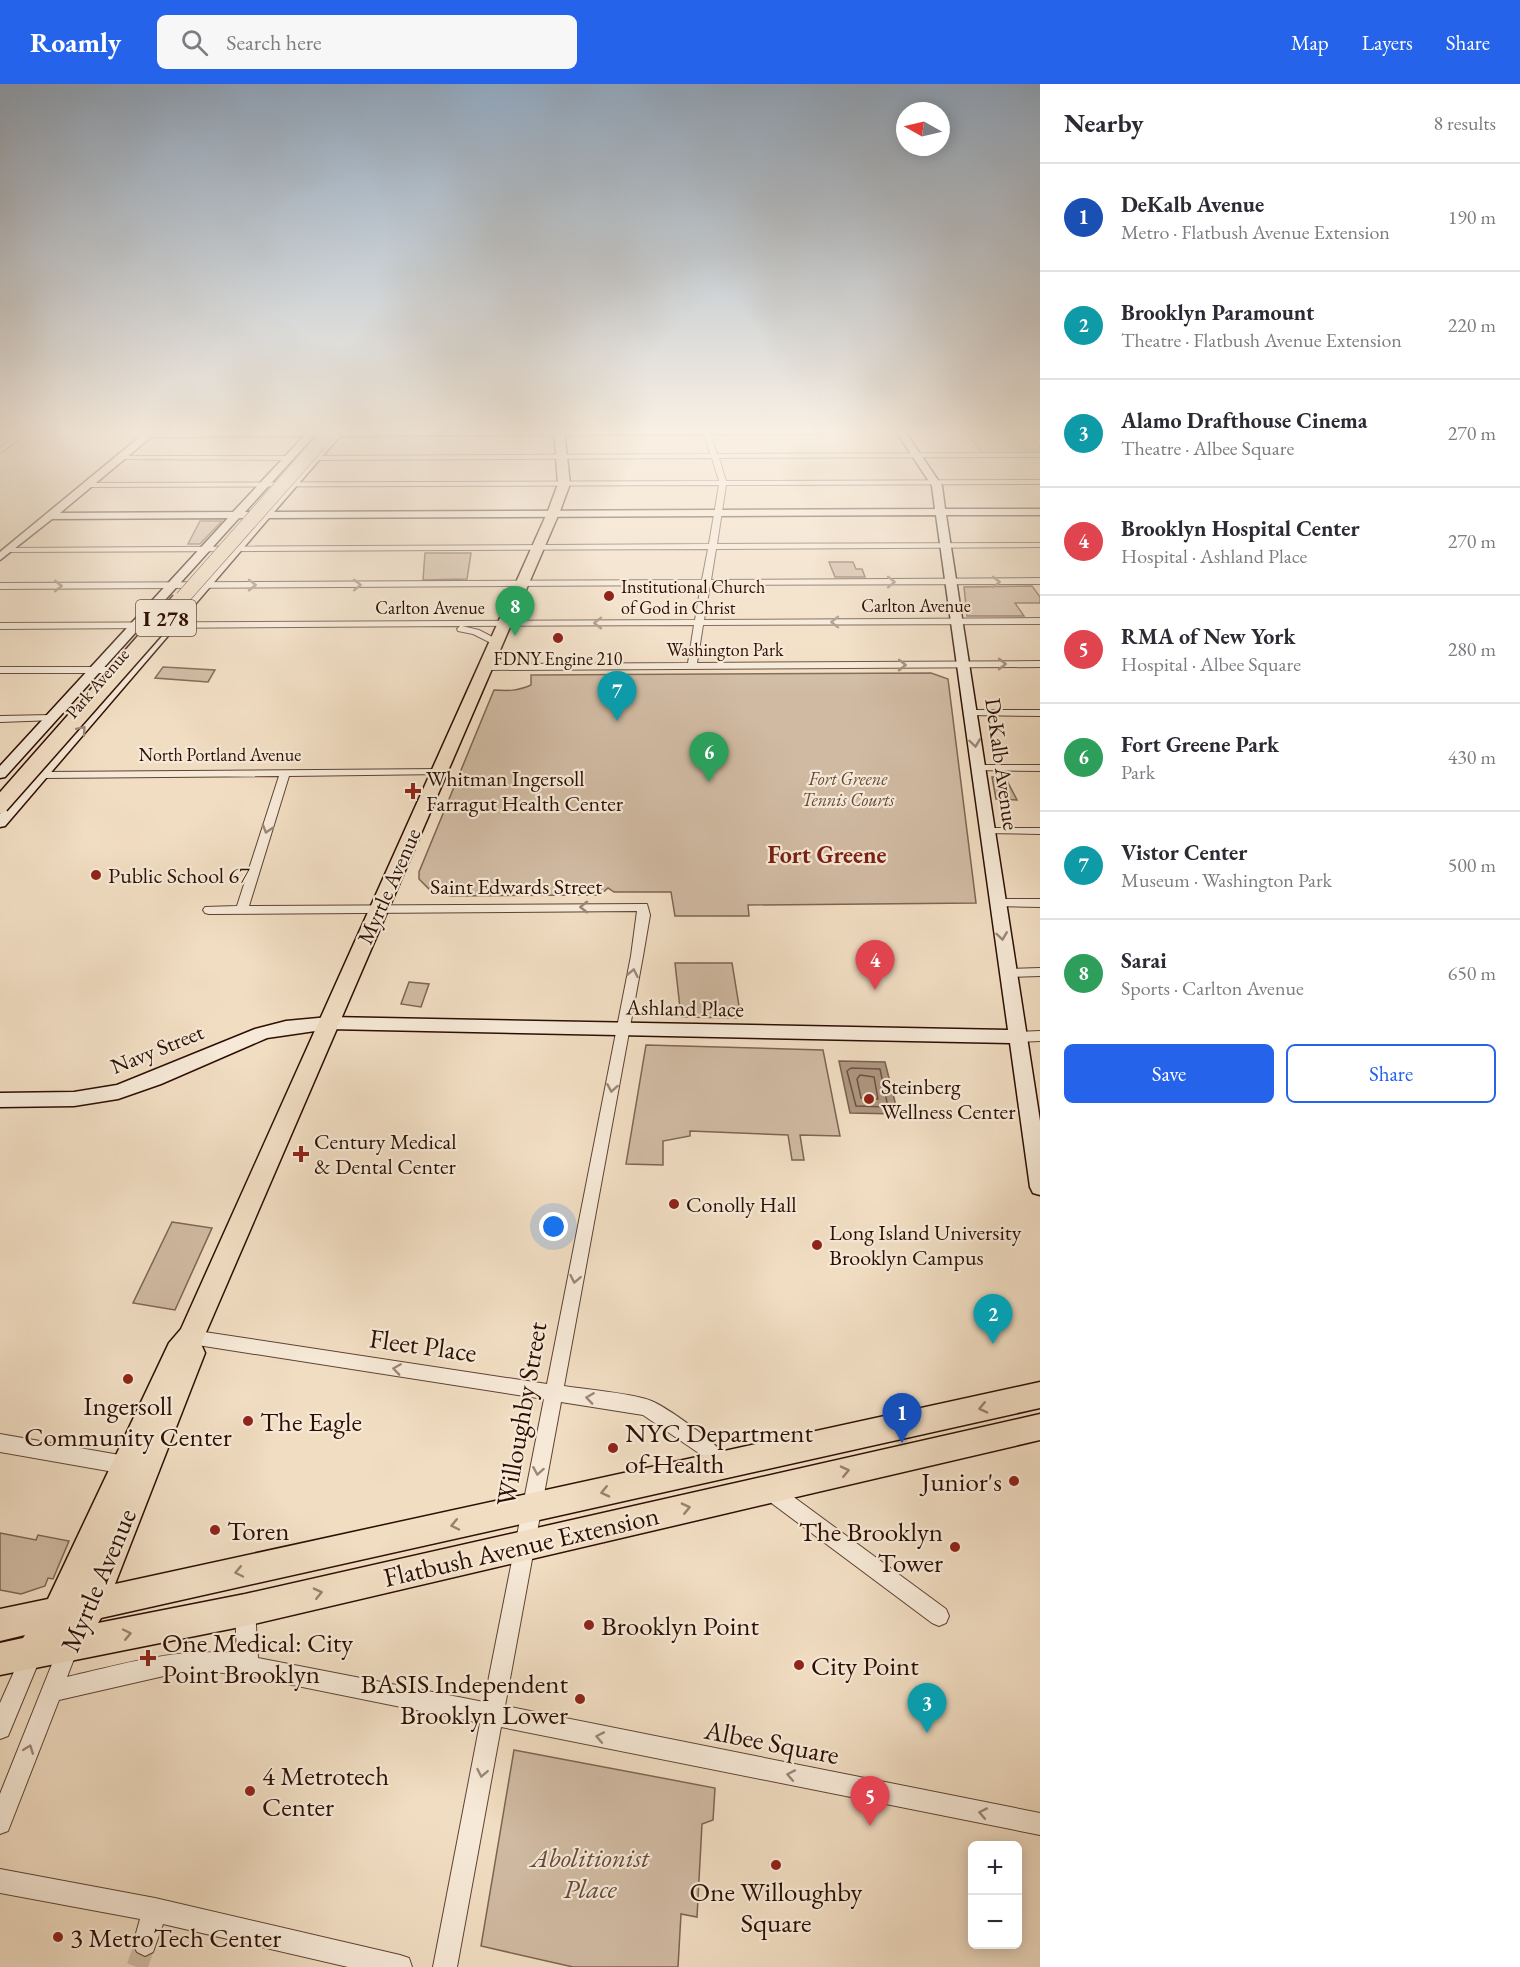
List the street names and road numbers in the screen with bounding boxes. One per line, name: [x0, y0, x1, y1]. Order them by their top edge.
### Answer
street label: Carlton Avenue: [861, 594, 971, 617]
street label: Carlton Avenue: [375, 596, 485, 619]
road number: I 278: [136, 600, 196, 636]
street label: Washington Park: [666, 638, 784, 661]
street label: Park Avenue: [60, 643, 134, 723]
street label: DeKalb Avenue: [978, 696, 1026, 832]
street label: North Portland Avenue: [139, 743, 301, 766]
street label: Myrtle Avenue: [350, 823, 428, 949]
street label: Saint Edwards Street: [430, 872, 602, 901]
street label: Ashland Place: [625, 992, 745, 1024]
street label: Navy Street: [106, 1017, 208, 1081]
street label: Willoughby Street: [488, 1318, 555, 1509]
street label: Fleet Place: [367, 1320, 479, 1370]
street label: Flatbush Avenue Extension: [380, 1497, 662, 1595]
street label: Myrtle Avenue: [52, 1503, 144, 1657]
street label: Albee Square: [701, 1712, 842, 1772]

